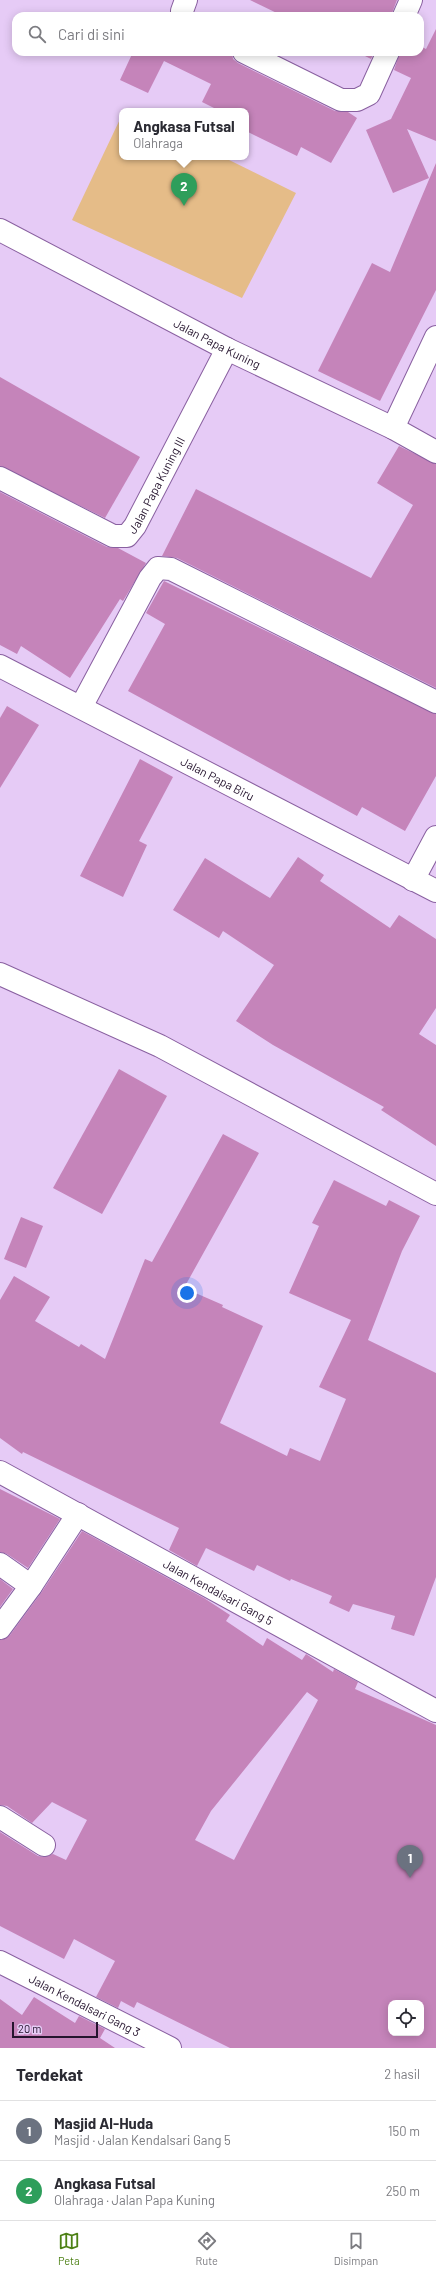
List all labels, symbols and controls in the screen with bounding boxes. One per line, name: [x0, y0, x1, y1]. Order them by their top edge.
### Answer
search box: [12, 12, 424, 56]
icon: search: [26, 23, 48, 45]
text: Cari di sini: [58, 25, 125, 43]
popup: [119, 108, 249, 160]
text: Angkasa Futsal: [133, 117, 235, 135]
text: Olahraga: [133, 135, 183, 151]
pin: 2: [171, 173, 197, 206]
street label: Jalan Papa Kuning: [171, 315, 263, 371]
street label: Jalan Papa Kuning III: [125, 434, 187, 536]
street label: Jalan Papa Biru: [179, 754, 257, 803]
your location: [177, 1283, 197, 1303]
street label: Jalan Kendalsari Gang 5: [161, 1556, 276, 1627]
pin: 1: [397, 1845, 423, 1878]
street label: Jalan Kendalsari Gang 3: [27, 1971, 143, 2039]
map controls: [388, 2000, 424, 2036]
button: locate: [388, 2000, 424, 2036]
scale bar: [12, 2020, 98, 2039]
text: 20 m: [18, 2022, 41, 2035]
text: Terdekat: [16, 2064, 83, 2084]
text: 2 hasil: [384, 2066, 420, 2082]
text: Masjid Al-Huda: [54, 2114, 153, 2132]
text: 1: [27, 2123, 31, 2139]
text: 150 m: [388, 2123, 420, 2139]
text: Masjid · Jalan Kendalsari Gang 5: [54, 2132, 231, 2148]
text: Angkasa Futsal: [54, 2174, 156, 2192]
text: 2: [25, 2183, 33, 2199]
text: 250 m: [386, 2183, 420, 2199]
text: Olahraga · Jalan Papa Kuning: [54, 2192, 215, 2208]
tab: Peta: [58, 2230, 80, 2267]
tab: Rute: [196, 2230, 218, 2267]
tab: Disimpan: [334, 2230, 378, 2267]

